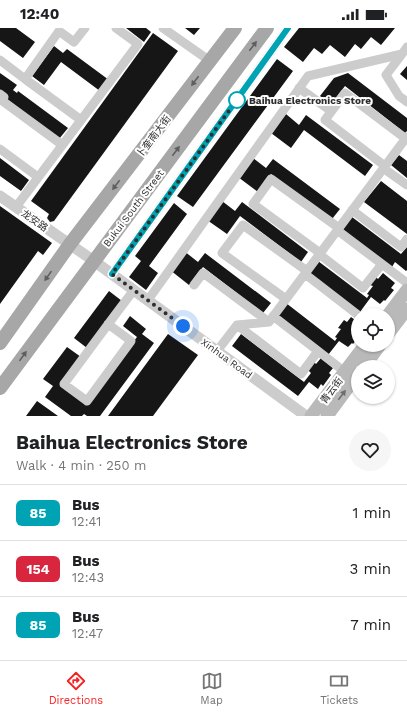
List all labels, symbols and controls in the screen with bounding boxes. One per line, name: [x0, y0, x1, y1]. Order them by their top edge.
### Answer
text: 12:40: [20, 5, 59, 23]
one-way arrow: [249, 41, 258, 52]
one-way arrow: [190, 76, 199, 87]
marker: Baihua Electronics Store: [228, 91, 246, 109]
place label: Baihua Electronics Store: [249, 95, 371, 106]
street label: 卜奎南大街: [134, 113, 173, 160]
one-way arrow: [172, 145, 180, 156]
street label: Bukui South Street: [101, 167, 166, 249]
one-way arrow: [112, 179, 120, 190]
street label: 龙安路: [19, 207, 50, 234]
one-way arrow: [44, 271, 52, 281]
map controls: [351, 308, 395, 404]
button: locate: [351, 308, 395, 352]
your location: [173, 316, 193, 336]
street label: Xinhua Road: [199, 336, 254, 381]
one-way arrow: [19, 351, 27, 362]
button: layers: [351, 360, 395, 404]
street label: 青云街: [318, 375, 345, 406]
one-way arrow: [338, 390, 347, 401]
button: heart: [349, 429, 391, 471]
text: Baihua Electronics Store: [16, 431, 248, 454]
text: Walk · 4 min · 250 m: [16, 458, 146, 473]
text: Bus: [72, 496, 100, 514]
text: 1 min: [352, 504, 391, 522]
text: 85: [30, 505, 46, 521]
text: 12:41: [72, 514, 101, 529]
text: Bus: [72, 552, 100, 570]
text: 3 min: [350, 560, 391, 578]
text: 154: [26, 561, 50, 577]
text: 12:43: [72, 570, 104, 585]
text: Bus: [72, 608, 100, 626]
text: 7 min: [350, 616, 391, 634]
text: 85: [30, 617, 46, 633]
text: 12:47: [72, 626, 103, 641]
tab: Directions: [49, 670, 103, 707]
tab: Map: [200, 670, 223, 707]
tab: Tickets: [320, 670, 358, 707]

